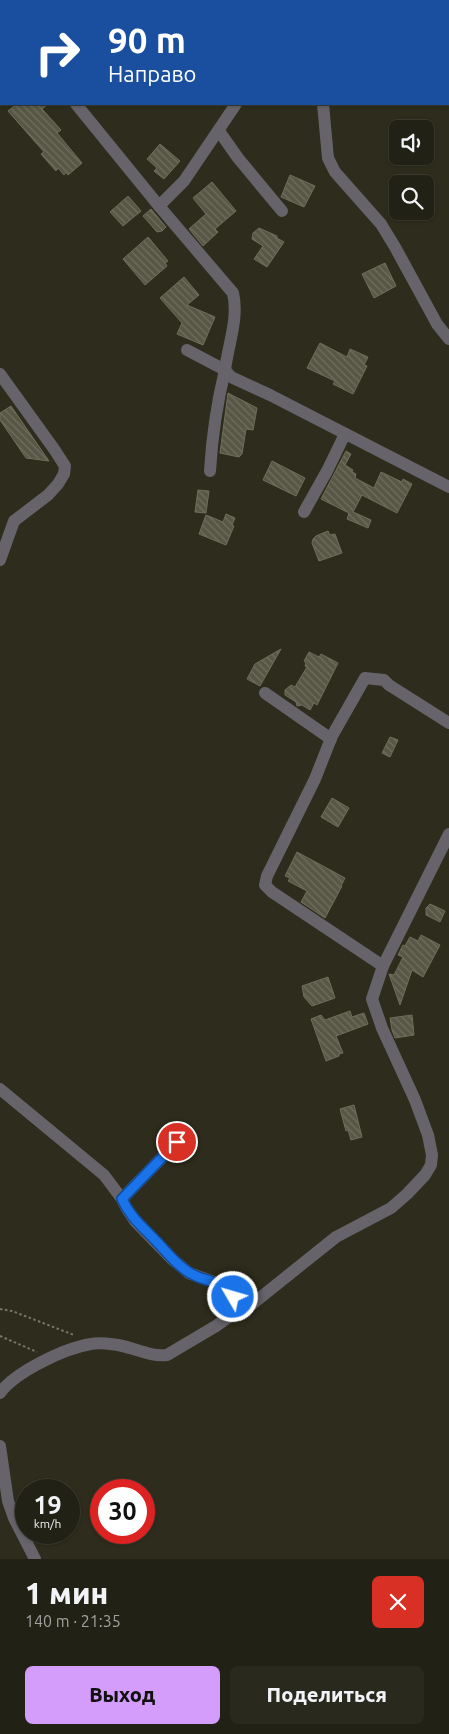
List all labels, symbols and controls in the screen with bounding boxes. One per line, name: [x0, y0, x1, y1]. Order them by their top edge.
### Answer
icon: right: [25, 20, 90, 85]
text: 90 m: [108, 20, 186, 60]
text: Направо: [108, 61, 196, 86]
map controls: [389, 120, 434, 220]
button: sound: [389, 120, 434, 165]
button: search: [389, 175, 434, 220]
pin: [156, 1121, 198, 1163]
icon: arrive: [163, 1128, 191, 1156]
position arrow: [206, 1270, 258, 1322]
speed limit sign: 30: [90, 1479, 155, 1544]
text: 19: [33, 1491, 62, 1519]
text: km/h: [34, 1517, 61, 1530]
text: 1 мин: [25, 1576, 108, 1610]
button: close: [372, 1576, 424, 1628]
text: 140 m · 21:35: [25, 1612, 121, 1630]
button: Выход: [25, 1666, 220, 1724]
button: Поделиться: [230, 1666, 424, 1724]

